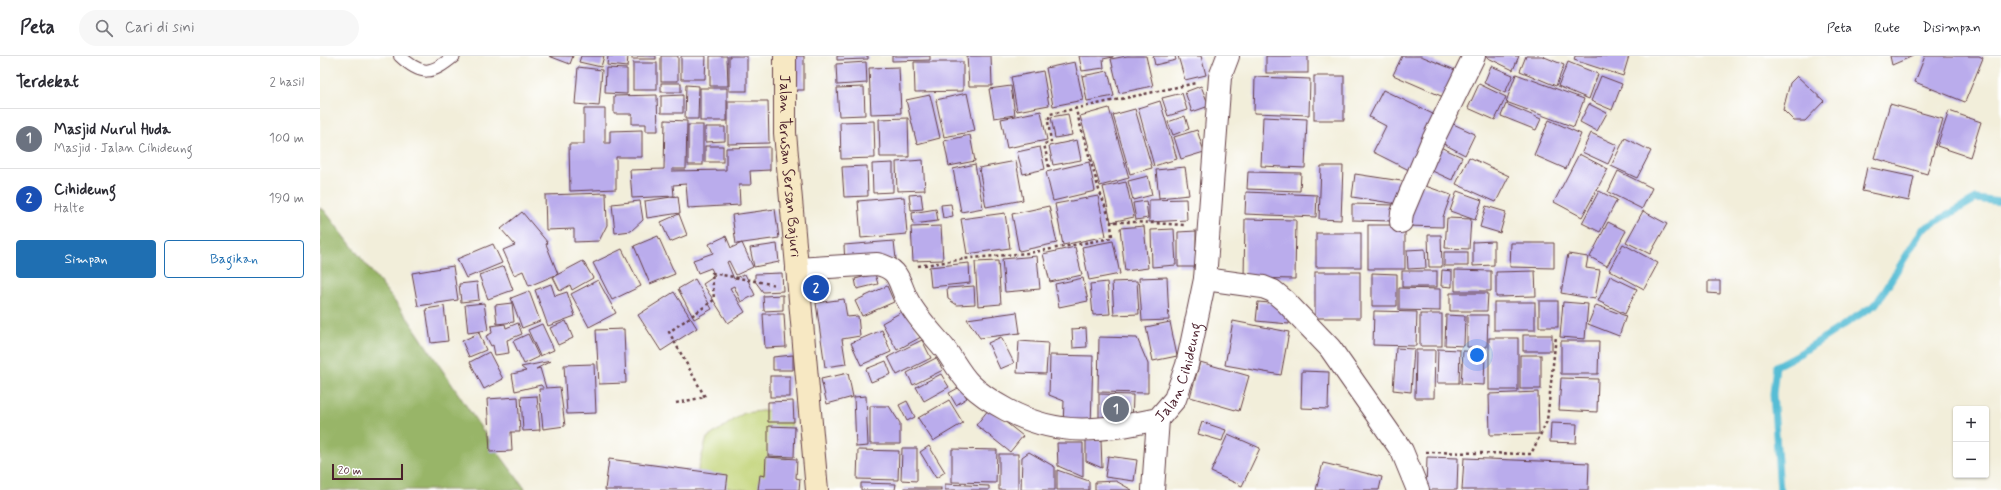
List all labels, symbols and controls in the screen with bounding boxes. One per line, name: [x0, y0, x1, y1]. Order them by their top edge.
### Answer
search box: [79, 10, 359, 46]
text: Peta: [20, 15, 55, 40]
icon: search: [93, 17, 115, 39]
text: Cari di sini: [125, 18, 195, 38]
text: Peta: [1827, 19, 1852, 37]
text: Rute: [1874, 19, 1900, 37]
text: Disimpan: [1922, 19, 1981, 37]
text: Terdekat: [16, 71, 79, 93]
text: 2 hasil: [270, 74, 304, 91]
street label: Jalan Terusan Sersan Bajuri: [774, 74, 805, 258]
text: Masjid Nurul Huda: [54, 120, 171, 140]
text: 1: [26, 130, 32, 147]
text: 100 m: [269, 130, 304, 147]
text: Masjid · Jalan Cihideung: [54, 140, 193, 157]
text: Cihideung: [54, 180, 116, 200]
text: 2: [26, 190, 32, 207]
text: 190 m: [269, 190, 304, 207]
text: Halte: [54, 200, 84, 217]
button: Simpan: [16, 240, 156, 278]
button: Bagikan: [164, 240, 304, 278]
pin: 2: [803, 273, 829, 303]
street label: Jalan Cihideung: [1151, 321, 1208, 427]
your location: [1467, 345, 1487, 365]
pin: 1: [1103, 394, 1129, 424]
map controls: [1953, 406, 1989, 478]
button: +: [1953, 406, 1989, 442]
button: −: [1953, 442, 1989, 478]
scale bar: [332, 462, 403, 481]
text: 20 m: [338, 464, 361, 478]

